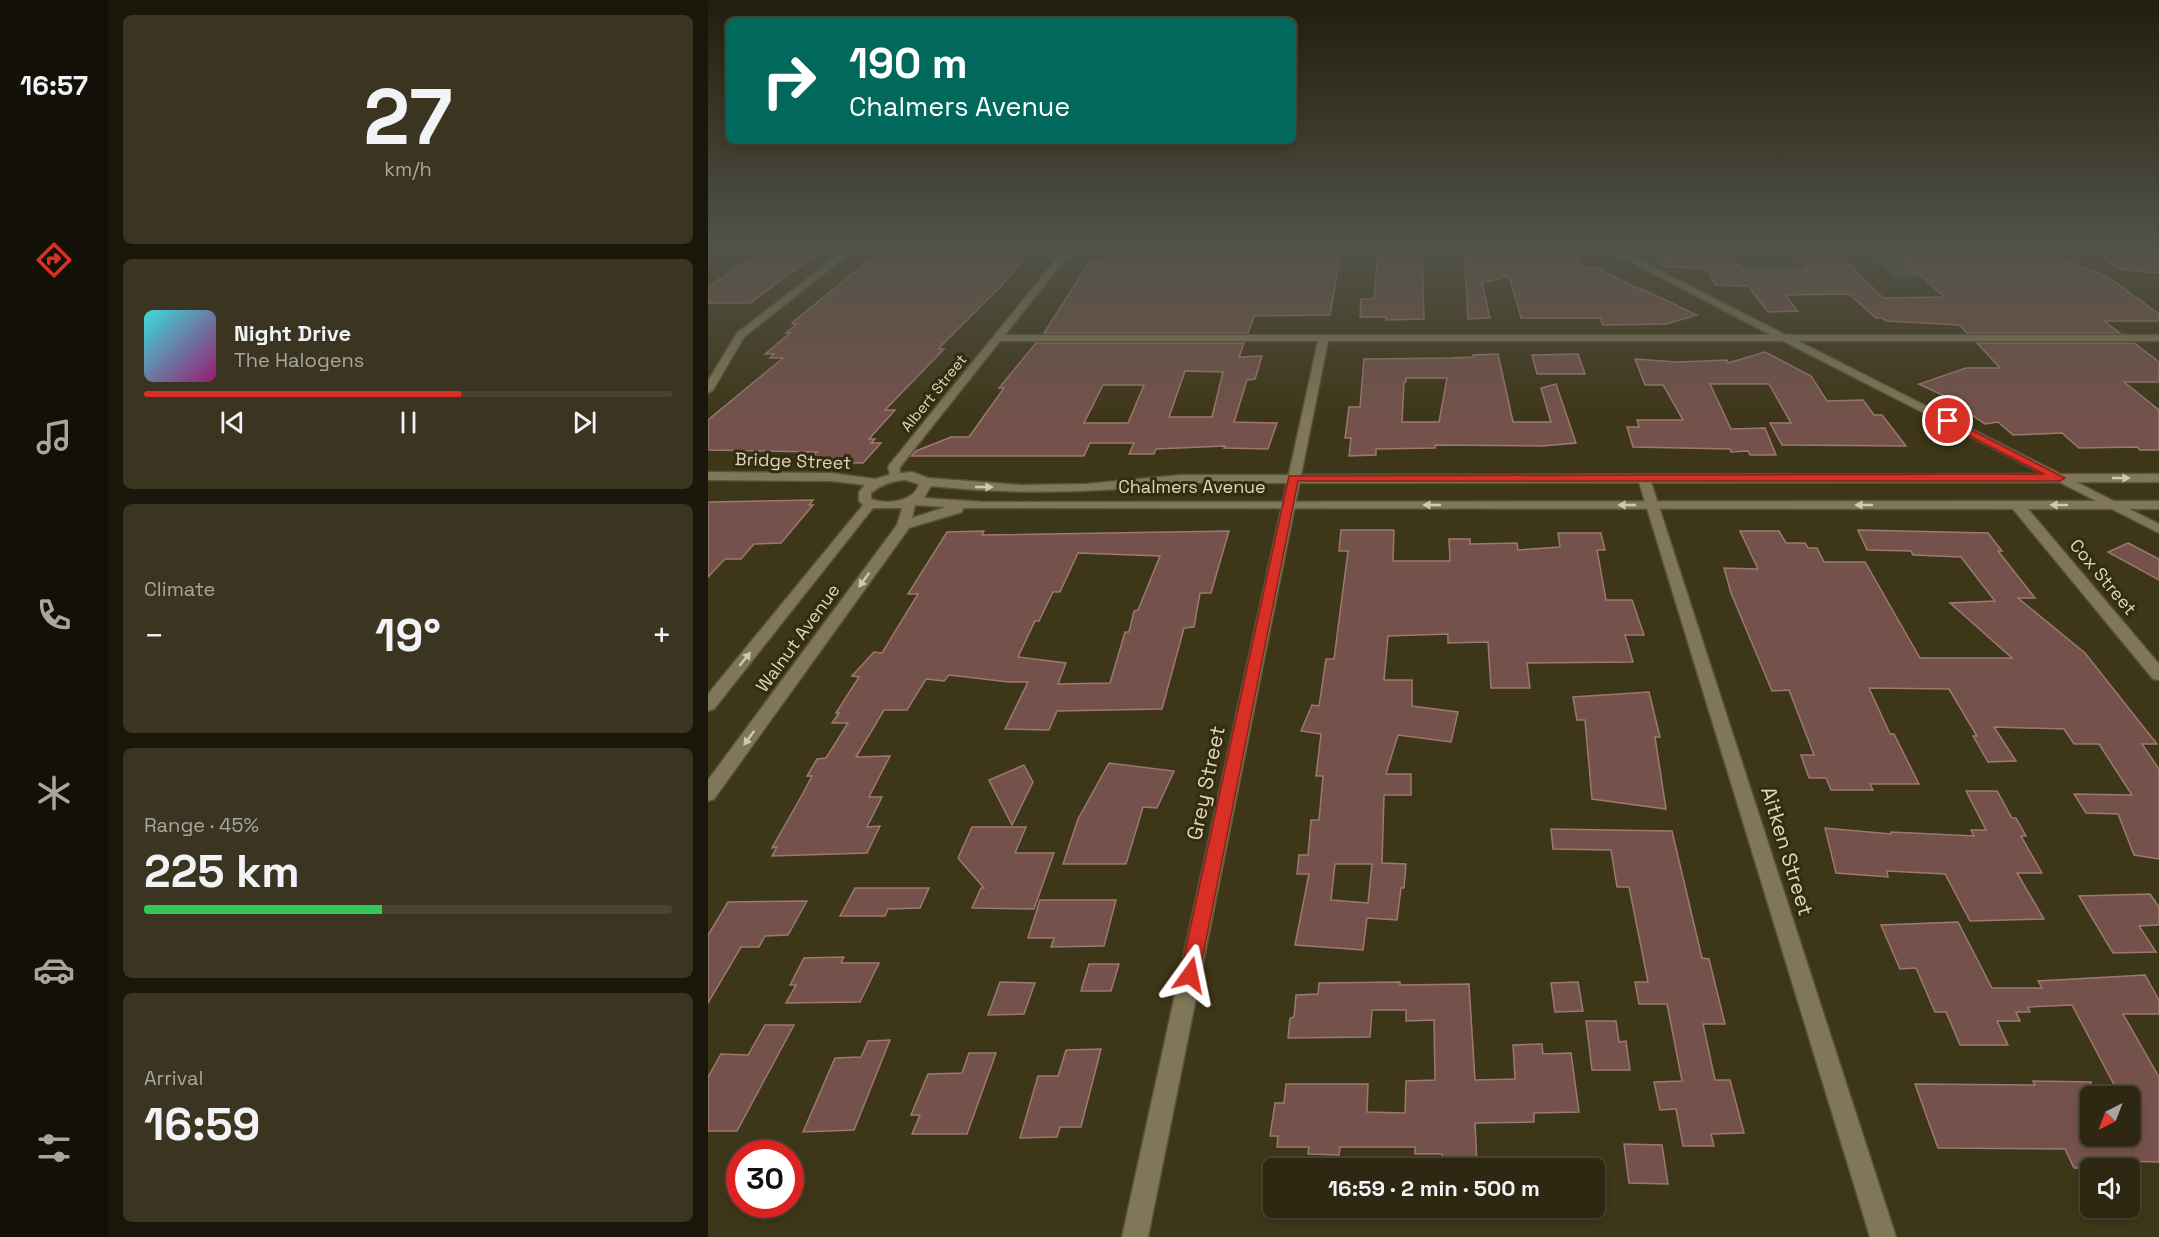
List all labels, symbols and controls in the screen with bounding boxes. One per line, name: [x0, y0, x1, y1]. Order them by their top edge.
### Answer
text: 190 m: [849, 37, 968, 90]
icon: right: [750, 42, 828, 120]
text: 27: [364, 67, 452, 167]
text: 16:57: [20, 68, 88, 103]
text: Chalmers Avenue: [849, 89, 1070, 124]
text: km/h: [384, 156, 432, 182]
icon: directions: [33, 239, 75, 281]
text: Night Drive: [234, 319, 351, 347]
text: The Halogens: [234, 347, 364, 373]
street label: Albert Street: [897, 350, 971, 435]
pin: [1922, 395, 1973, 446]
icon: arrive: [1931, 404, 1964, 437]
icon: previous: [216, 406, 249, 439]
icon: pause: [392, 406, 425, 439]
icon: next: [568, 406, 601, 439]
icon: music: [33, 416, 75, 458]
street label: Bridge Street: [734, 447, 852, 474]
one-way arrow: [2112, 473, 2131, 483]
street label: Chalmers Avenue: [1118, 475, 1266, 498]
one-way arrow: [975, 482, 994, 492]
one-way arrow: [1422, 500, 1441, 510]
one-way arrow: [1617, 500, 1636, 510]
one-way arrow: [1854, 500, 1873, 510]
one-way arrow: [2049, 500, 2068, 510]
street label: Cox Street: [2065, 534, 2142, 619]
one-way arrow: [858, 572, 870, 588]
text: Climate: [144, 576, 215, 602]
street label: Walnut Avenue: [751, 579, 845, 696]
icon: phone: [33, 594, 75, 636]
text: 19°: [375, 607, 441, 664]
text: −: [144, 615, 164, 657]
text: +: [652, 615, 672, 657]
one-way arrow: [738, 652, 750, 667]
street label: Grey Street: [1180, 723, 1231, 843]
one-way arrow: [743, 729, 755, 745]
icon: climate: [33, 772, 75, 814]
street label: Aitken Street: [1755, 783, 1820, 919]
text: Range · 45%: [144, 812, 259, 838]
text: 225 km: [144, 843, 300, 900]
position arrow: [1158, 943, 1222, 1007]
icon: car: [33, 949, 75, 991]
text: Arrival: [144, 1065, 203, 1091]
north arrow: [2080, 1086, 2140, 1146]
map controls: [2080, 1086, 2140, 1218]
text: 16:59: [144, 1096, 260, 1153]
icon: filters: [33, 1127, 75, 1169]
speed limit sign: 30: [726, 1140, 804, 1218]
button: sound: [2080, 1158, 2140, 1218]
text: 16:59 · 2 min · 500 m: [1328, 1174, 1540, 1202]

